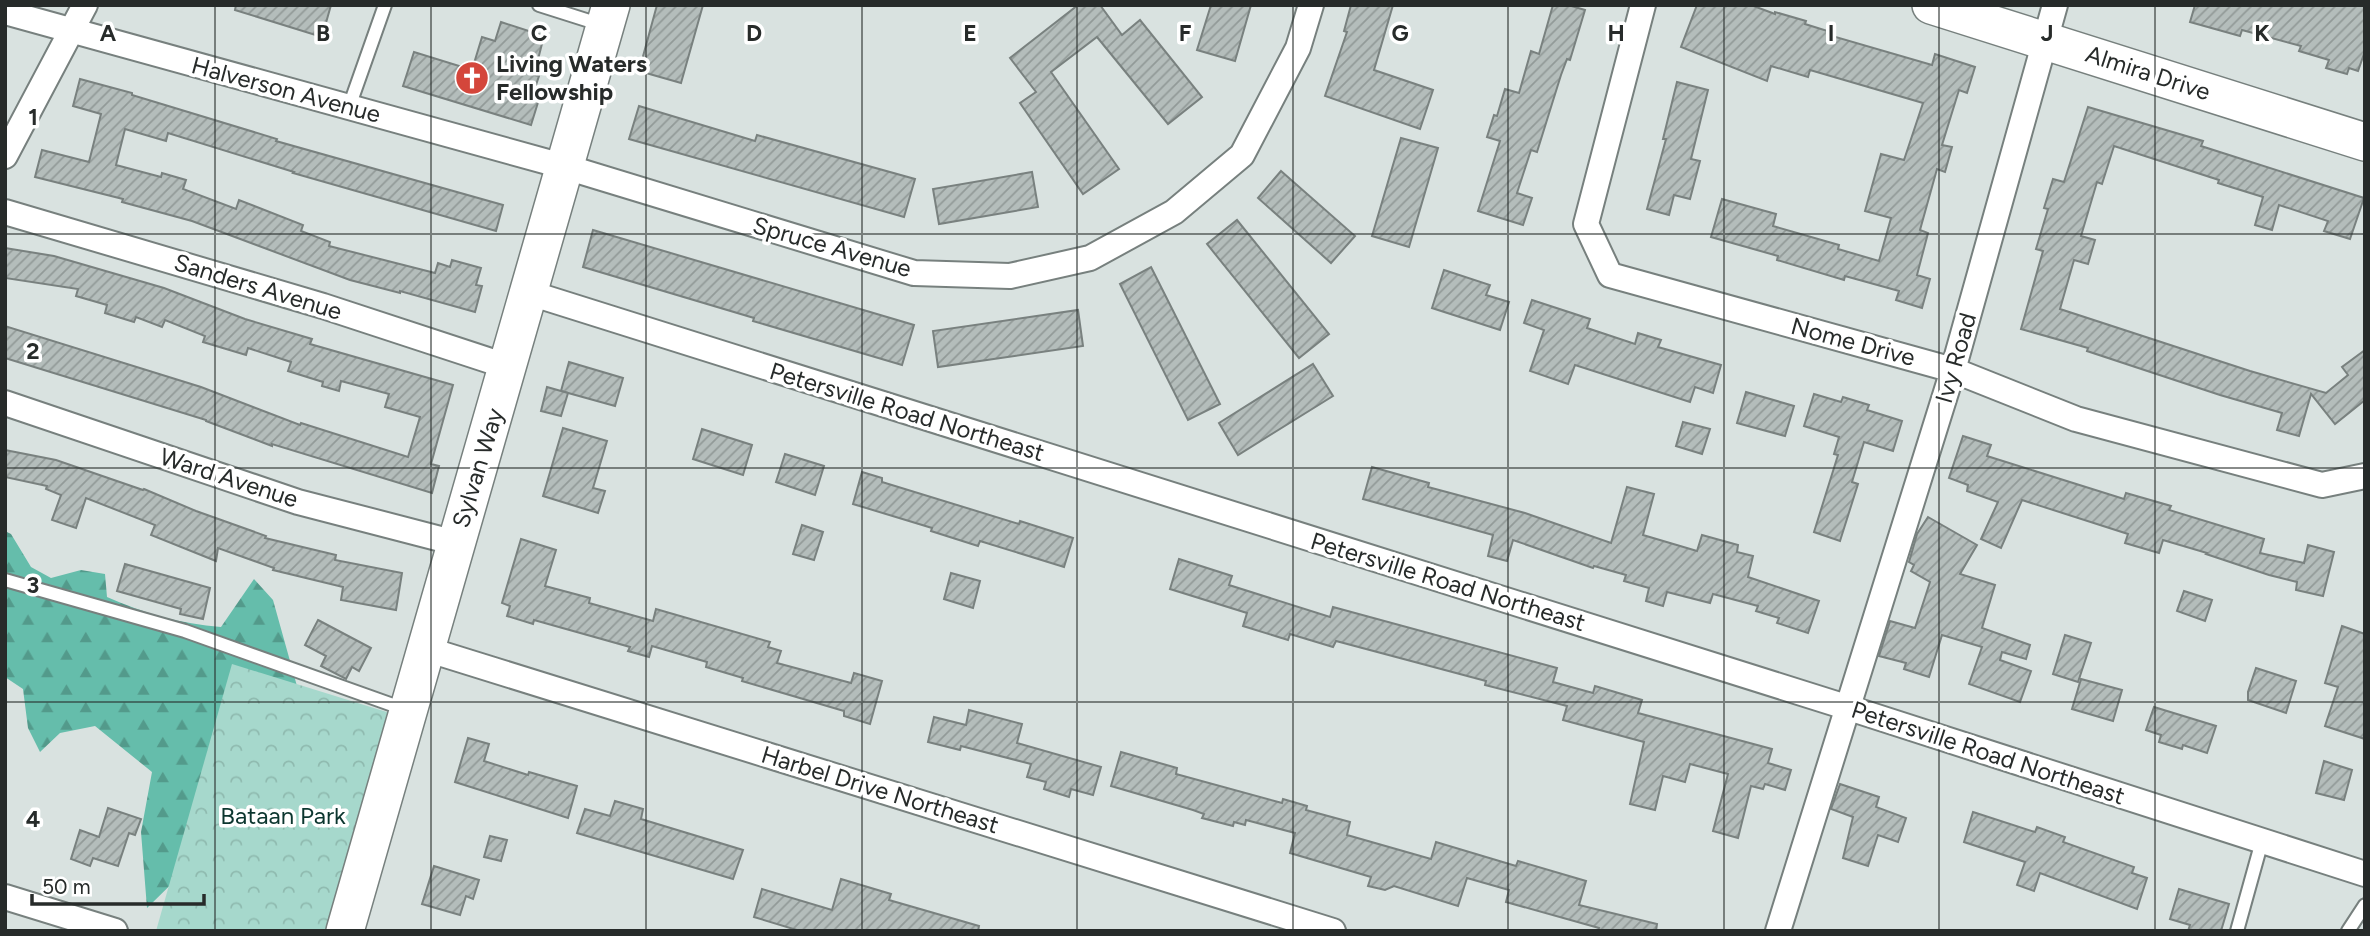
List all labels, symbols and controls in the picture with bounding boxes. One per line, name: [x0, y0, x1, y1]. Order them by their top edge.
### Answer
text: A: [100, 19, 117, 47]
text: B: [316, 19, 330, 47]
text: C: [531, 19, 548, 47]
text: D: [746, 19, 762, 47]
text: E: [963, 19, 977, 47]
text: F: [1179, 19, 1192, 47]
text: G: [1391, 19, 1409, 47]
text: H: [1607, 19, 1625, 47]
text: I: [1828, 19, 1834, 47]
text: J: [2041, 19, 2053, 47]
text: K: [2254, 19, 2270, 47]
street label: Almira Drive: [2082, 39, 2214, 106]
place label: Living Waters Fellowship: [496, 49, 647, 106]
street label: Halverson Avenue: [188, 50, 384, 129]
church icon: Living Waters Fellowship: [453, 59, 491, 97]
text: 1: [28, 103, 38, 131]
street label: Spruce Avenue: [750, 210, 915, 283]
street label: Sanders Avenue: [171, 247, 346, 326]
street label: Ivy Road: [1929, 309, 1982, 406]
street label: Nome Drive: [1788, 311, 1918, 372]
text: 2: [26, 337, 40, 365]
street label: Petersville Road Northeast: [766, 356, 1048, 467]
street label: Sylvan Way: [446, 404, 509, 531]
street label: Ward Avenue: [156, 442, 302, 513]
street label: Petersville Road Northeast: [1307, 526, 1589, 637]
text: 3: [27, 571, 39, 599]
street label: Petersville Road Northeast: [1848, 695, 2128, 810]
street label: Harbel Drive Northeast: [758, 740, 1002, 839]
park label: Bataan Park: [220, 801, 346, 830]
text: 4: [26, 805, 40, 833]
scale bar: [32, 862, 203, 906]
text: 50 m: [42, 874, 91, 899]

